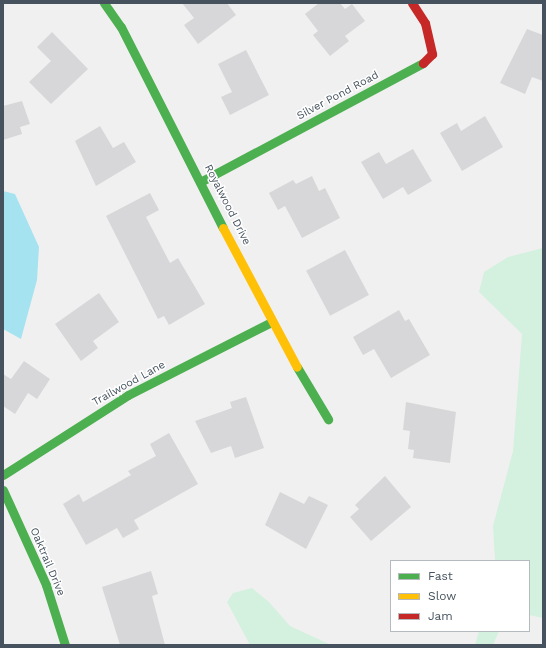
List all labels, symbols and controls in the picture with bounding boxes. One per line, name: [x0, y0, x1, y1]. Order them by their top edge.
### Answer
street label: Silver Pond Road: [295, 69, 381, 123]
street label: Royalwood Drive: [201, 162, 253, 248]
street label: Trailwood Lane: [90, 359, 168, 409]
street label: Oaktrail Drive: [27, 526, 67, 598]
legend: [390, 560, 530, 632]
text: Fast: [428, 569, 453, 583]
text: Slow: [428, 589, 456, 603]
text: Jam: [428, 609, 453, 623]

